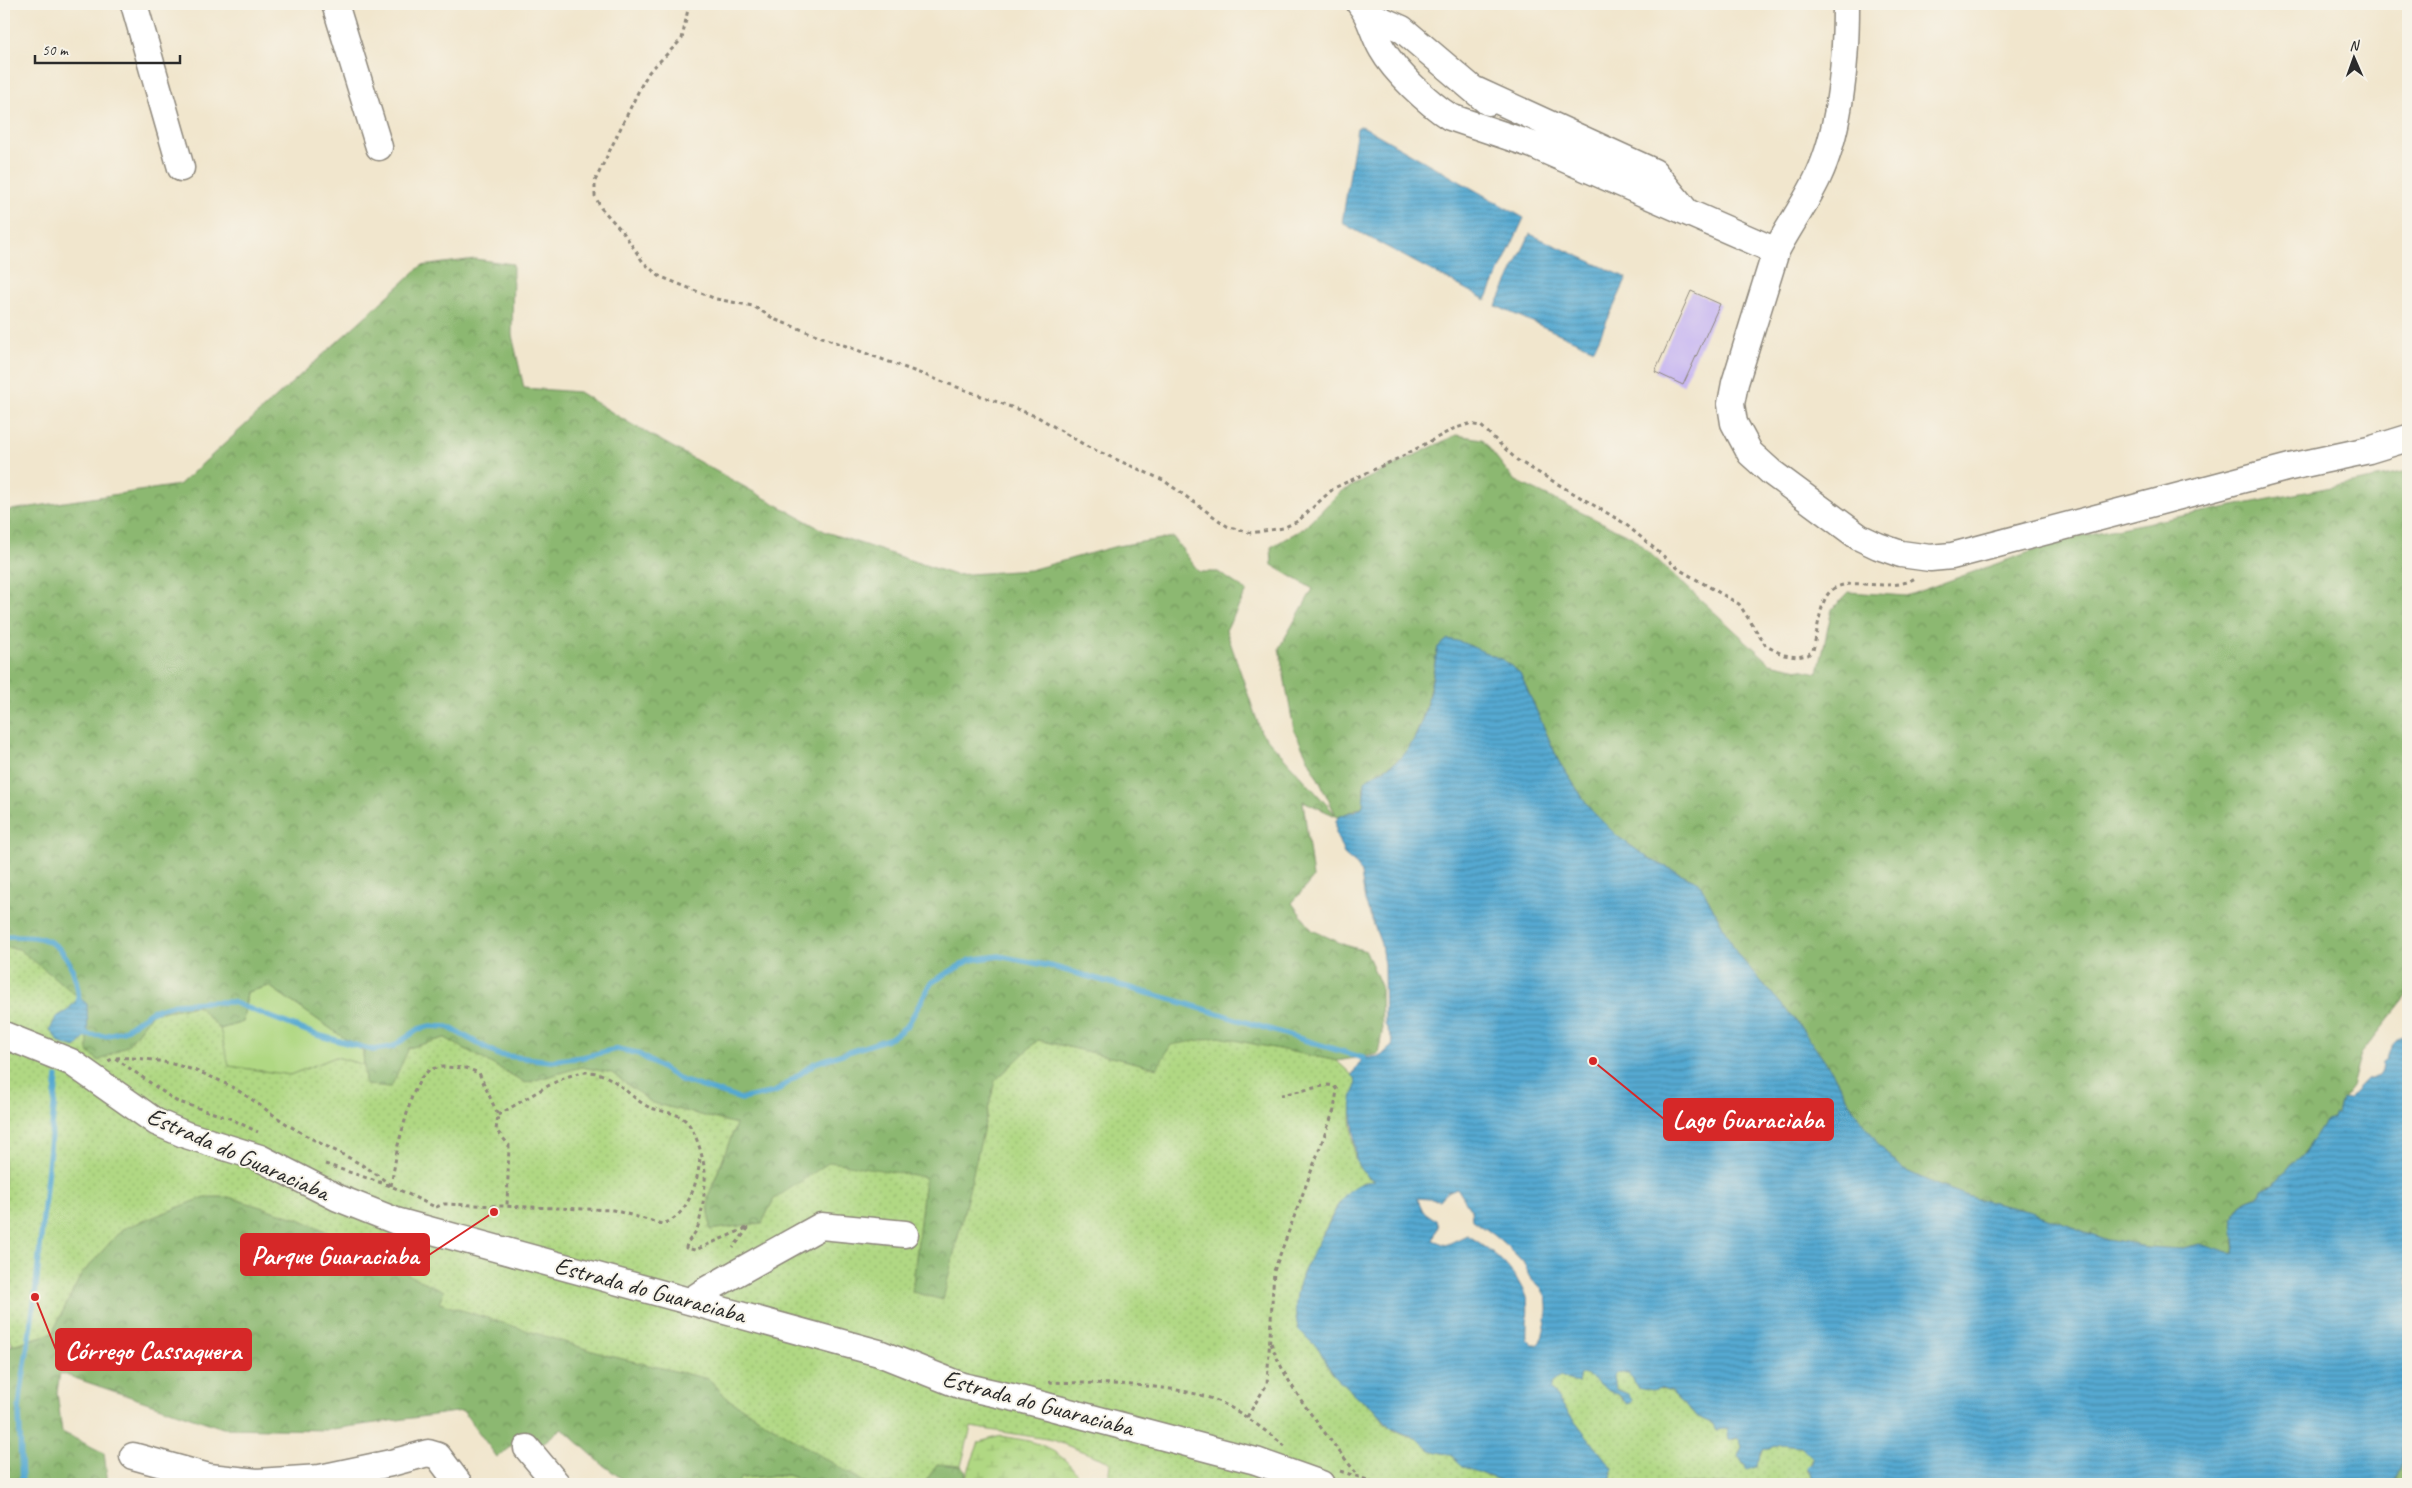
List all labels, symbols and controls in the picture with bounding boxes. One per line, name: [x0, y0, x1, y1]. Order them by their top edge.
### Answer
scale bar: [35, 32, 180, 64]
north arrow: [2330, 32, 2380, 82]
text: N: [2349, 37, 2361, 54]
text: 50 m: [42, 41, 69, 60]
callout: Lago Guaraciaba: [1664, 1099, 1833, 1140]
street label: Estrada do Guaraciaba: [142, 1100, 337, 1210]
text: Lago Guaraciaba: [1672, 1103, 1826, 1136]
callout: Parque Guaraciaba: [241, 1234, 429, 1275]
text: Parque Guaraciaba: [251, 1239, 421, 1272]
street label: Estrada do Guaraciaba: [551, 1249, 751, 1332]
callout: Córrego Cassaquera: [56, 1329, 251, 1370]
text: Córrego Cassaquera: [65, 1334, 243, 1367]
street label: Estrada do Guaraciaba: [939, 1362, 1139, 1445]

